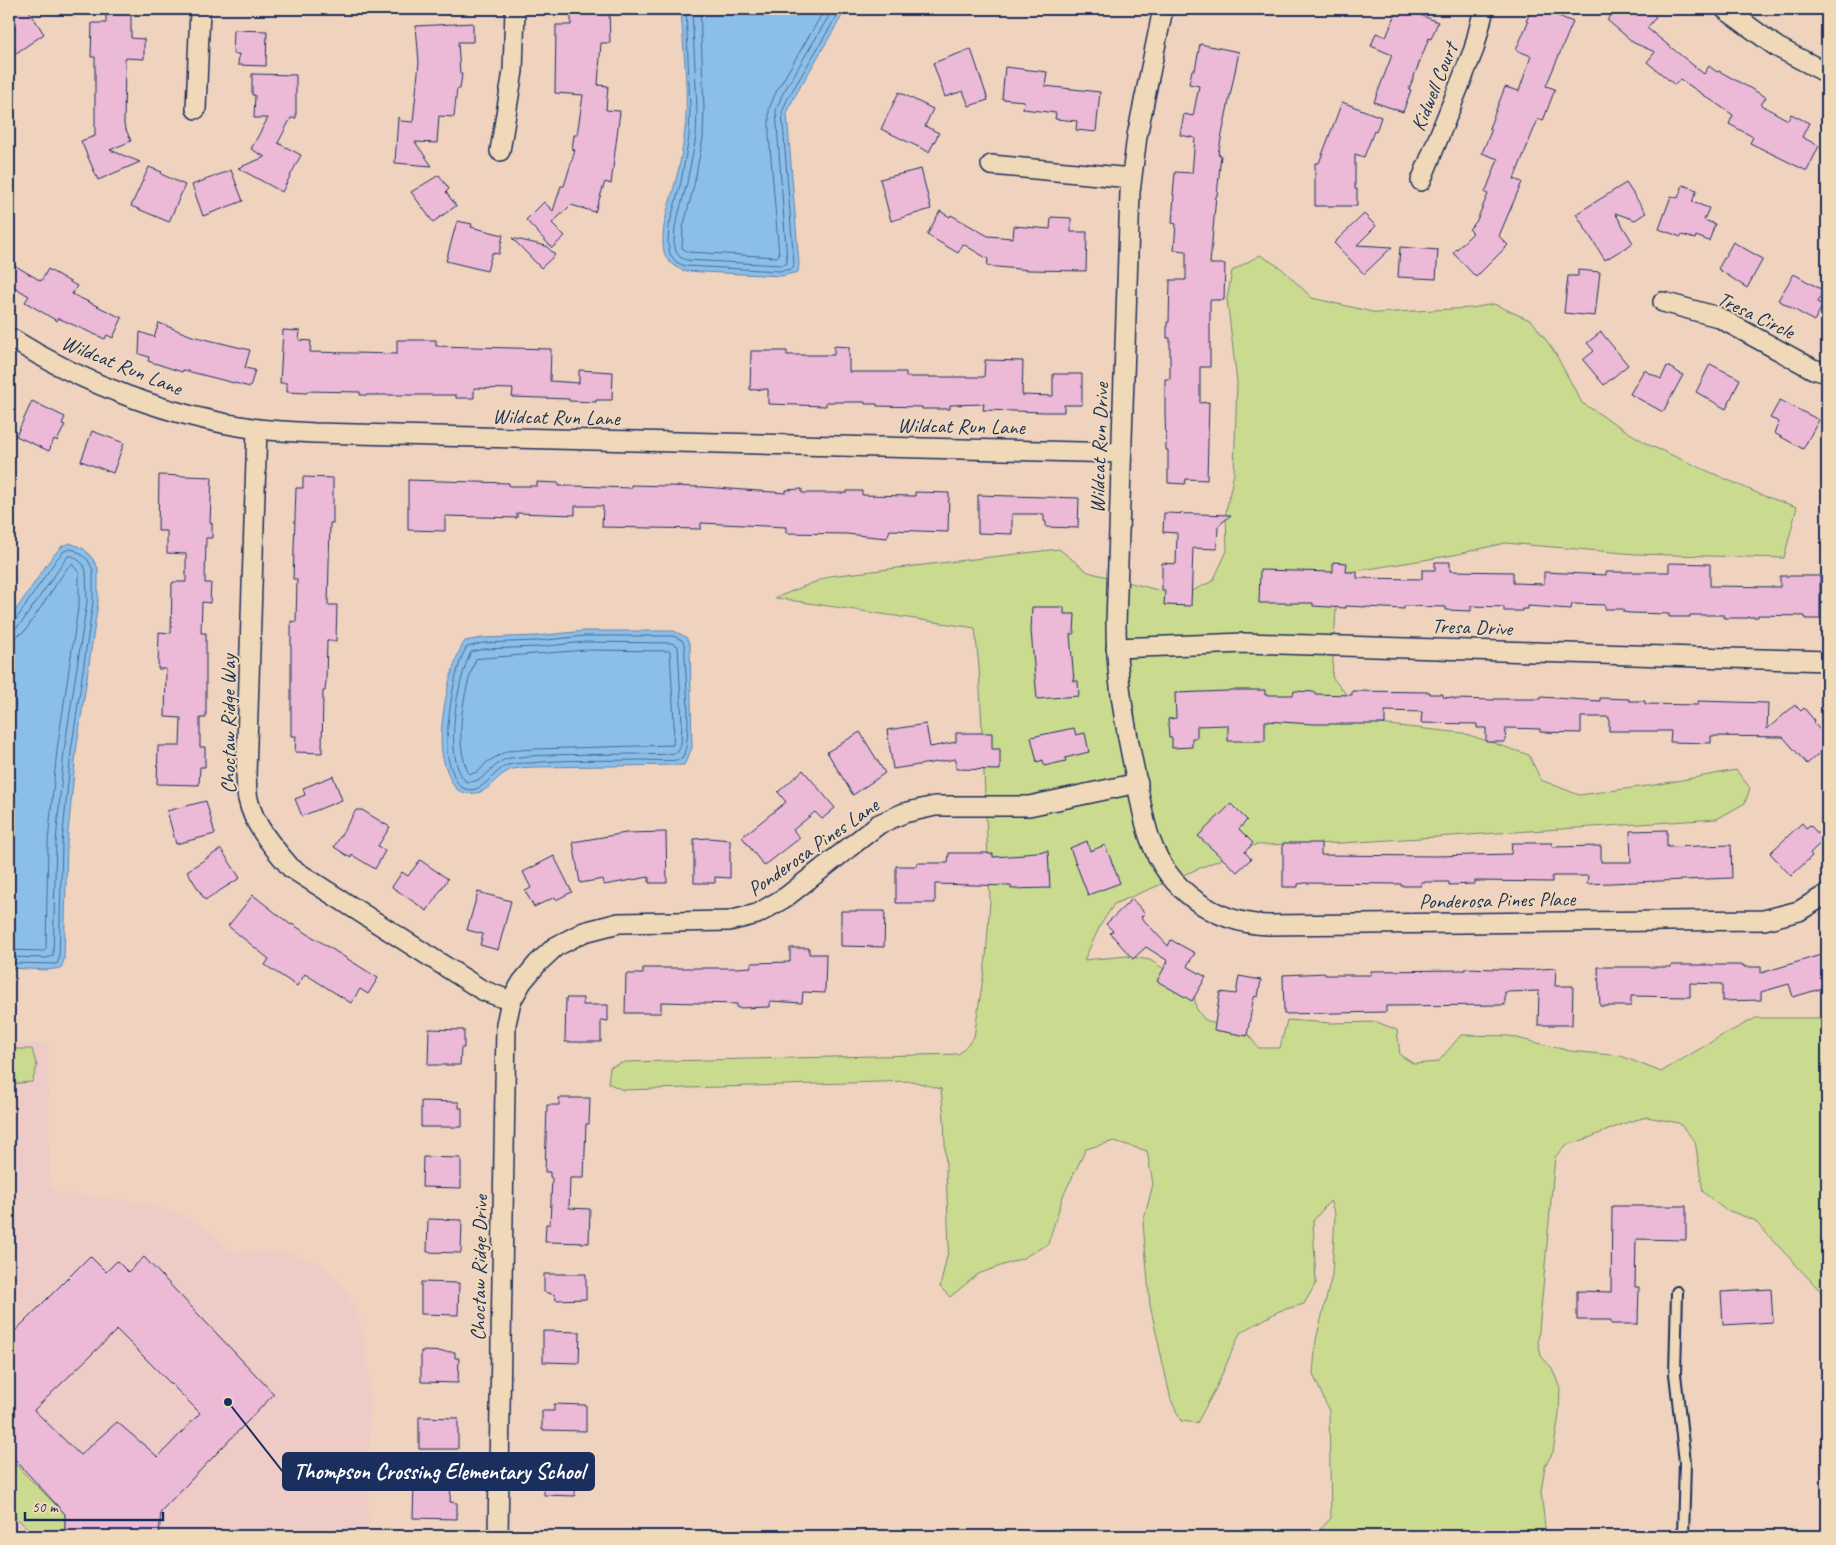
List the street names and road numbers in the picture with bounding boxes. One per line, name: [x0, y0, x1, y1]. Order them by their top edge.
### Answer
street label: Kidwell Court: [1405, 37, 1464, 135]
street label: Tresa Circle: [1713, 285, 1801, 346]
street label: Wildcat Run Lane: [58, 329, 187, 401]
street label: Wildcat Run Drive: [1084, 381, 1114, 514]
street label: Wildcat Run Lane: [492, 403, 621, 431]
street label: Wildcat Run Lane: [897, 412, 1026, 440]
street label: Tresa Drive: [1431, 613, 1515, 641]
street label: Choctaw Ridge Way: [215, 653, 241, 794]
street label: Ponderosa Pines Lane: [742, 792, 885, 902]
street label: Ponderosa Pines Place: [1419, 886, 1577, 914]
street label: Choctaw Ridge Drive: [465, 1194, 493, 1341]

